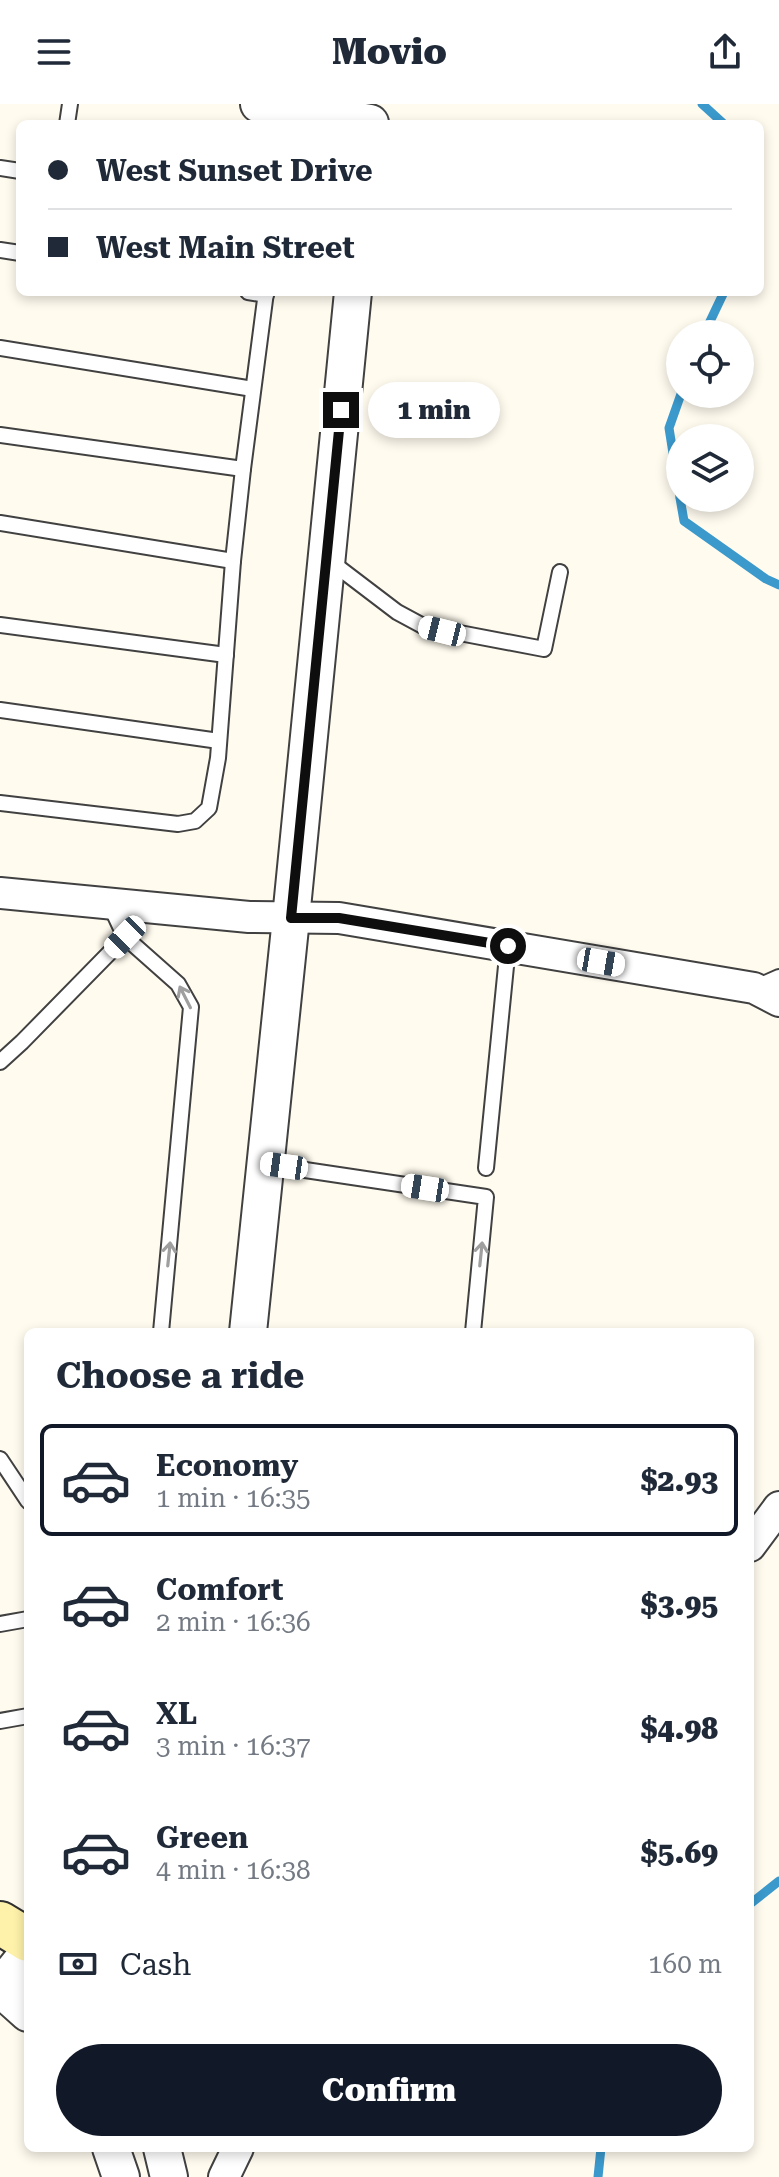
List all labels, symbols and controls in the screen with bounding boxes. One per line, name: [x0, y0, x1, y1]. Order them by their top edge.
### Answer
icon: menu: [32, 30, 76, 74]
icon: share: [703, 30, 747, 74]
text: Movio: [332, 31, 447, 73]
text: West Sunset Drive: [96, 153, 373, 188]
text: West Main Street: [96, 230, 355, 265]
map controls: [666, 320, 754, 512]
button: locate: [666, 320, 754, 408]
callout: 1 min: [369, 382, 501, 438]
route end: [323, 392, 359, 428]
text: 1 min: [397, 395, 471, 425]
button: layers: [666, 424, 754, 512]
car: [416, 614, 468, 648]
car: [100, 911, 150, 963]
route start: [490, 928, 526, 964]
car: [575, 946, 627, 978]
one-way arrow: [177, 986, 192, 1009]
car: [259, 1151, 309, 1181]
car: [399, 1172, 451, 1204]
one-way arrow: [473, 1241, 488, 1268]
one-way arrow: [162, 1242, 177, 1268]
text: Choose a ride: [56, 1355, 304, 1397]
icon: car: [60, 1444, 132, 1516]
text: Economy: [156, 1448, 298, 1483]
text: $2.93: [641, 1463, 718, 1498]
text: 1 min · 16:35: [156, 1483, 311, 1513]
icon: car: [60, 1568, 132, 1640]
text: Comfort: [156, 1572, 283, 1607]
text: $3.95: [641, 1587, 718, 1622]
text: 2 min · 16:36: [156, 1607, 311, 1637]
icon: car: [60, 1692, 132, 1764]
text: XL: [156, 1696, 197, 1731]
text: $4.98: [641, 1711, 718, 1746]
text: 3 min · 16:37: [156, 1731, 311, 1761]
icon: car: [60, 1816, 132, 1888]
text: Green: [156, 1820, 248, 1855]
text: $5.69: [641, 1835, 718, 1870]
text: 4 min · 16:38: [156, 1855, 311, 1885]
icon: cash: [56, 1942, 100, 1986]
text: Cash: [120, 1947, 191, 1982]
text: 160 m: [648, 1949, 722, 1979]
button: Confirm: [56, 2044, 722, 2136]

